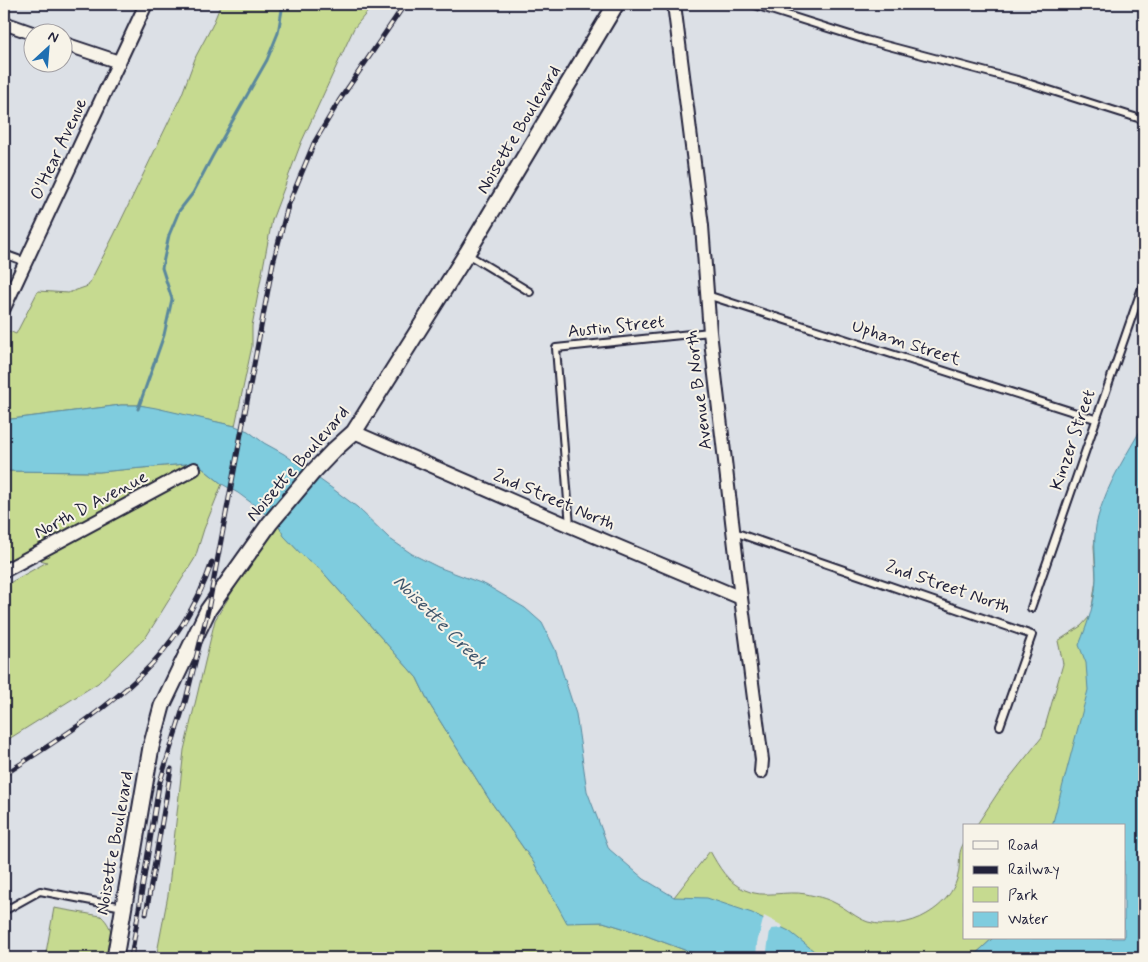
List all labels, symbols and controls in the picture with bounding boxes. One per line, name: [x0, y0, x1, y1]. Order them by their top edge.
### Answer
north arrow: [22, 22, 72, 72]
text: N: [45, 27, 61, 47]
street label: Noisette Boulevard: [471, 61, 567, 199]
street label: O'Hear Avenue: [25, 94, 93, 204]
street label: Austin Street: [566, 310, 666, 344]
street label: Upham Street: [849, 314, 964, 372]
street label: Avenue B North: [680, 329, 718, 451]
street label: Kinzer Street: [1045, 386, 1102, 494]
street label: Noisette Boulevard: [241, 401, 355, 527]
street label: 2nd Street North: [489, 464, 619, 536]
street label: North D Avenue: [30, 465, 152, 545]
street label: 2nd Street North: [883, 554, 1013, 620]
water label: Noisette Creek: [387, 569, 493, 675]
street label: Noisette Boulevard: [91, 769, 139, 917]
legend: [963, 824, 1126, 940]
text: Road: [1008, 836, 1038, 856]
text: Railway: [1008, 860, 1060, 880]
text: Park: [1008, 886, 1038, 906]
text: Water: [1008, 910, 1048, 930]

